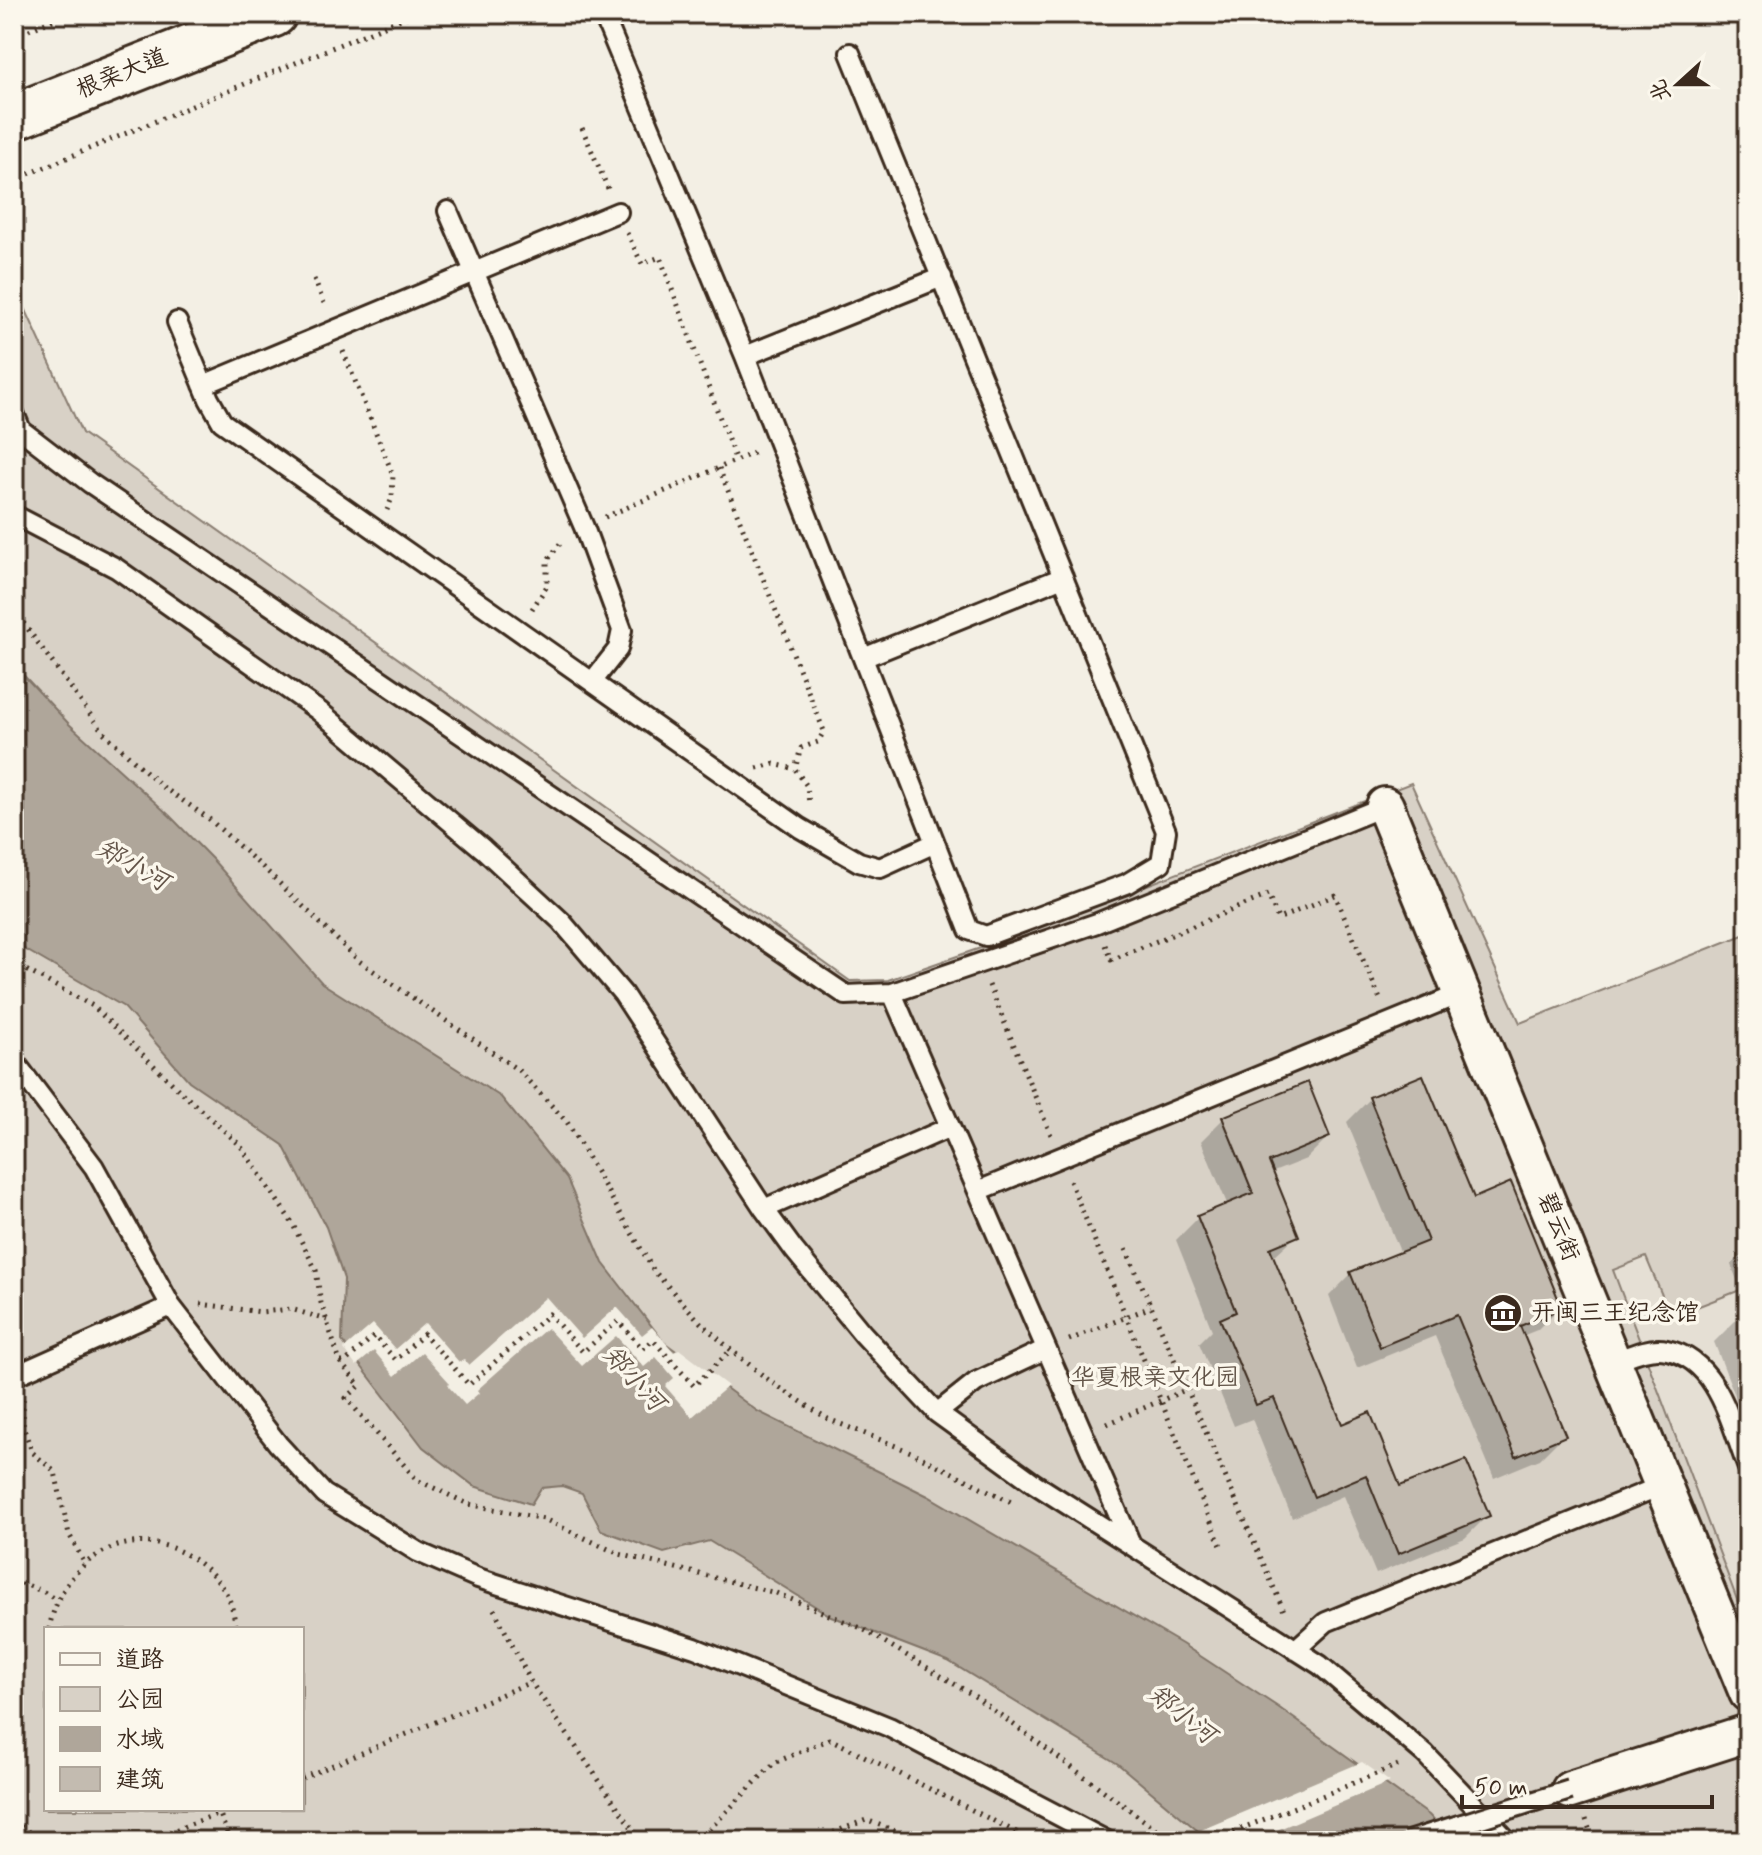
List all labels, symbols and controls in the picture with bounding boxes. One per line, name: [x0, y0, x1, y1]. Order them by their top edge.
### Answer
street label: 根亲大道: [72, 42, 172, 106]
north arrow: [1638, 44, 1718, 124]
text: 北: [1644, 75, 1678, 106]
water label: 郑小河: [90, 832, 178, 902]
street label: 碧云街: [1530, 1188, 1586, 1266]
museum icon: 开闽三王纪念馆: [1482, 1292, 1524, 1334]
place label: 开闽三王纪念馆: [1531, 1298, 1699, 1329]
water label: 郑小河: [594, 1339, 675, 1422]
park label: 华夏根亲文化园: [1071, 1363, 1239, 1394]
legend: [44, 1627, 304, 1811]
text: 道路: [116, 1645, 164, 1676]
water label: 郑小河: [1140, 1678, 1225, 1755]
text: 公园: [116, 1685, 164, 1716]
text: 水域: [116, 1725, 164, 1756]
scale bar: [1462, 1759, 1712, 1809]
text: 建筑: [116, 1765, 164, 1796]
text: 50 m: [1474, 1773, 1528, 1804]

